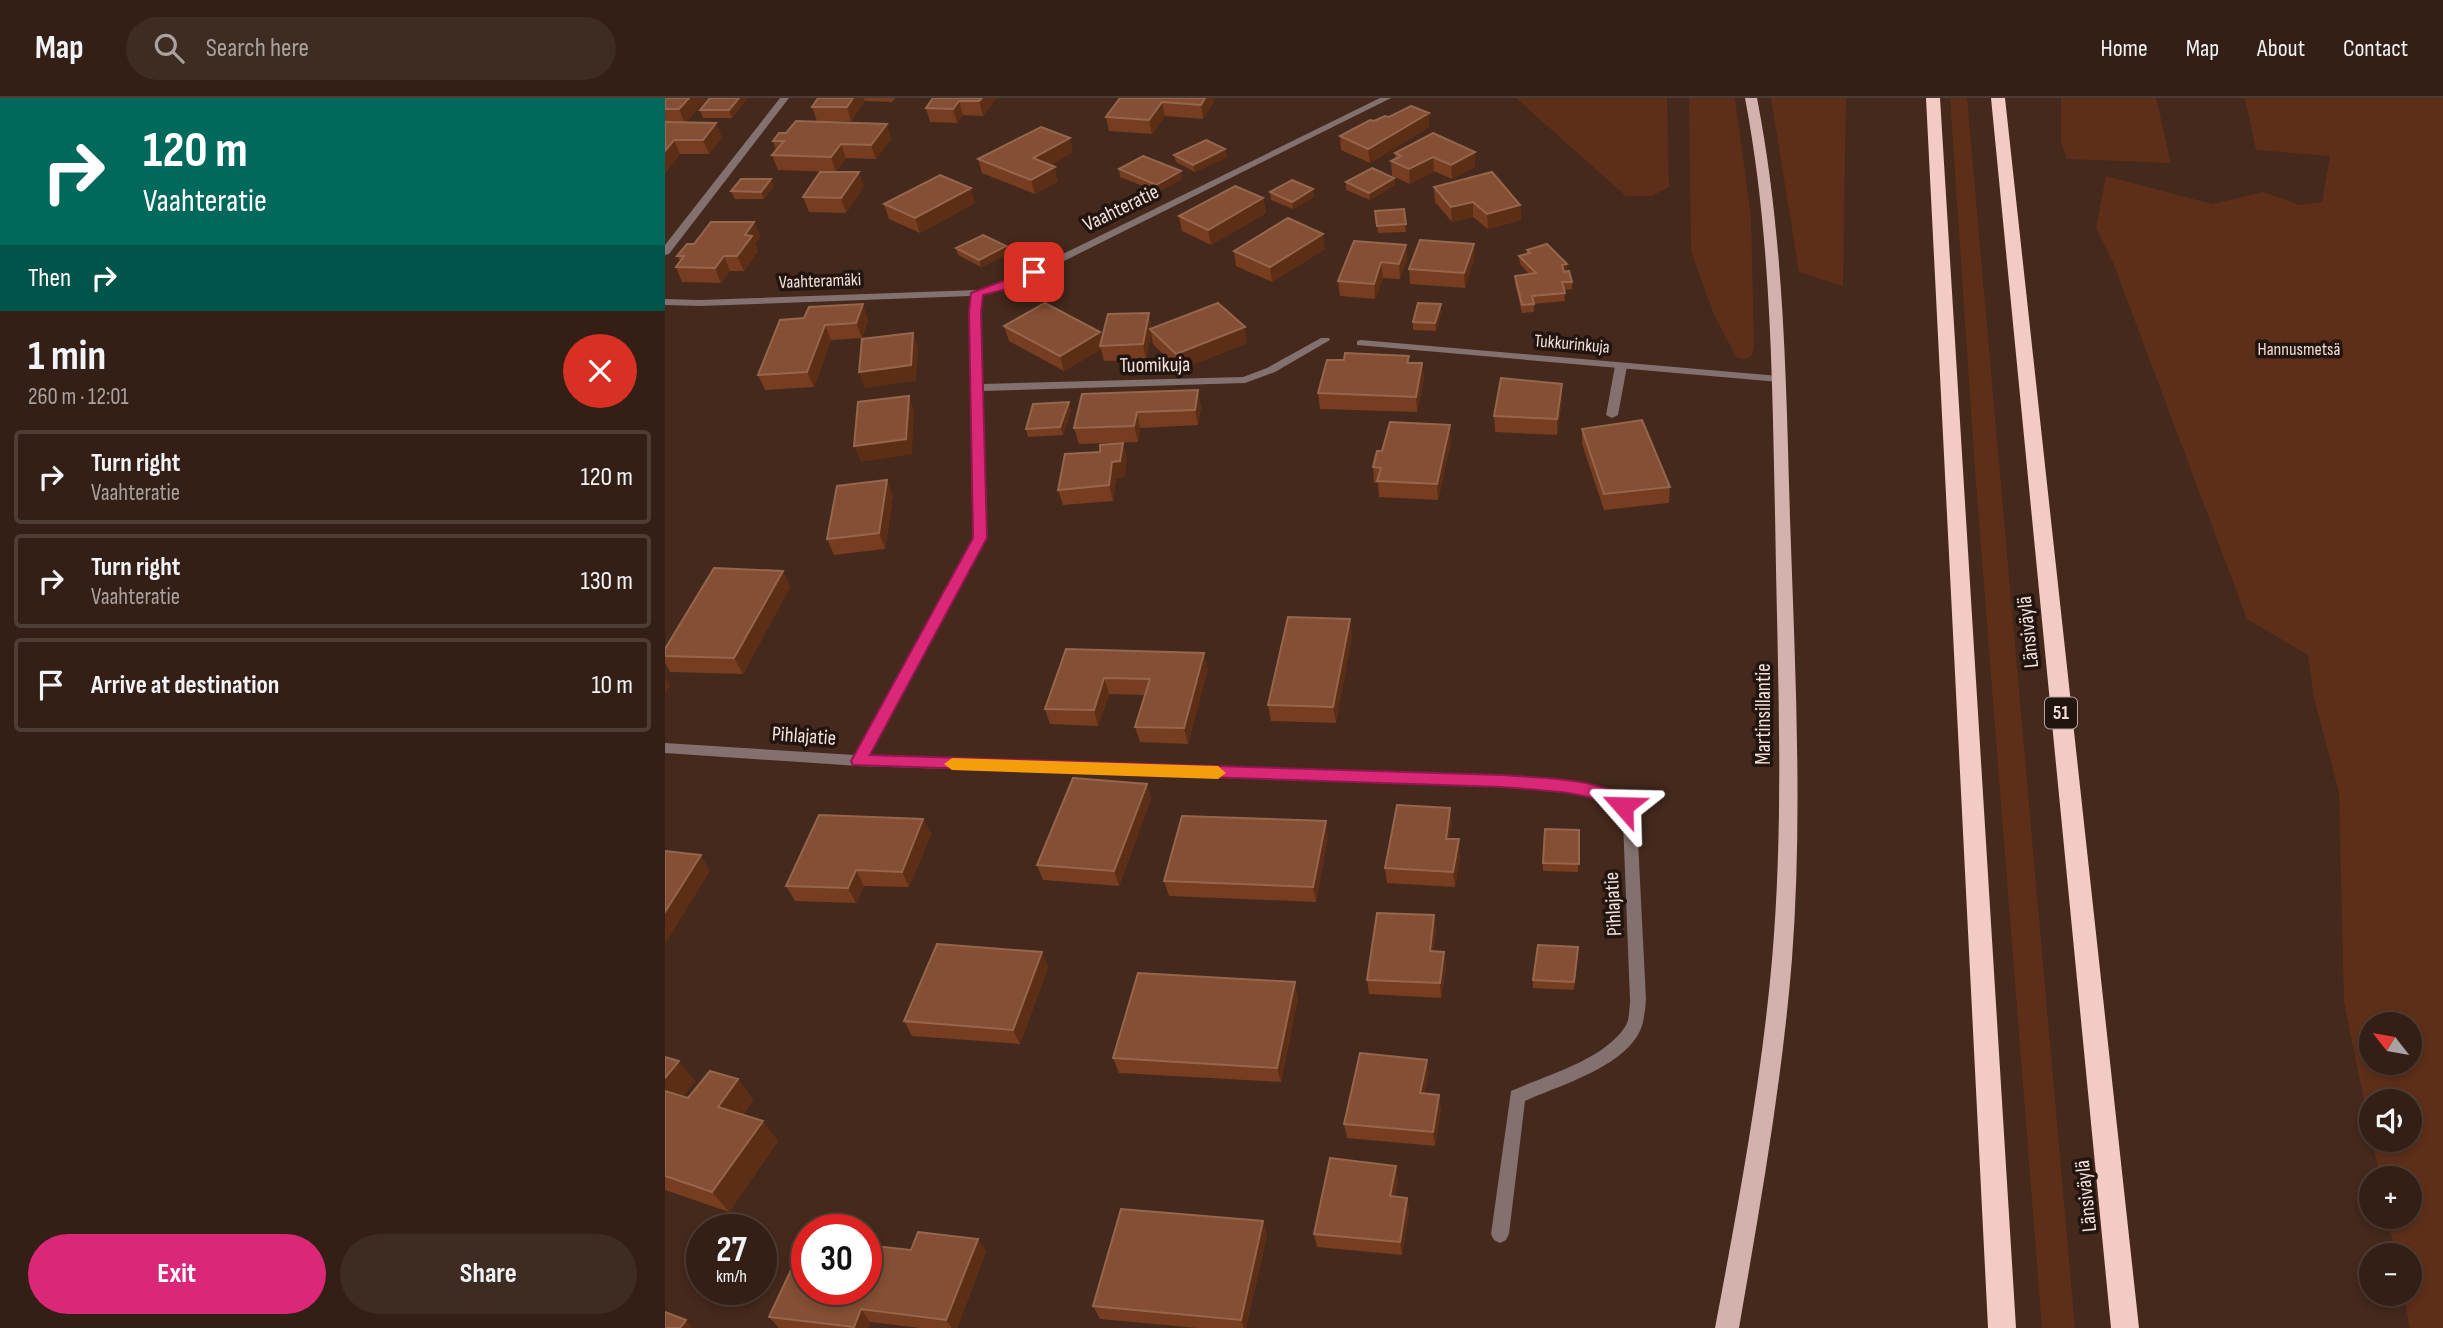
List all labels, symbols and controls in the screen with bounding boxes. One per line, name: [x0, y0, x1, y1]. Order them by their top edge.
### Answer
search box: [126, 17, 616, 80]
text: Map: [35, 28, 84, 68]
icon: search: [150, 29, 188, 67]
text: Search here: [206, 33, 309, 64]
text: Home: [2100, 34, 2148, 63]
text: Map: [2186, 34, 2219, 63]
text: About: [2257, 34, 2305, 63]
text: Contact: [2343, 34, 2408, 63]
text: 120 m: [143, 122, 248, 181]
icon: right: [28, 126, 119, 217]
street label: Vaahteratie: [1079, 179, 1163, 237]
text: Vaahteratie: [143, 182, 267, 221]
pin: [1004, 242, 1064, 302]
icon: arrive: [1015, 253, 1053, 291]
icon: right: [85, 259, 123, 297]
text: Then: [28, 263, 71, 294]
street label: Vaahteramäki: [778, 269, 862, 293]
street label: Tukkurinkuja: [1533, 330, 1611, 358]
text: 1 min: [28, 331, 106, 382]
button: close: [563, 334, 637, 408]
park label: Hannusmetsä: [2258, 339, 2341, 360]
street label: Tuomikuja: [1120, 352, 1190, 378]
text: 260 m · 12:01: [28, 383, 129, 411]
text: Turn right: [91, 448, 180, 479]
icon: right: [32, 458, 70, 496]
text: 120 m: [580, 462, 633, 493]
text: Vaahteratie: [91, 479, 180, 507]
text: Turn right: [91, 552, 180, 583]
icon: right: [32, 562, 70, 600]
text: 130 m: [581, 566, 633, 597]
text: Vaahteratie: [91, 583, 180, 611]
street label: Länsiväylä: [2012, 595, 2044, 669]
street label: Martinsillantie: [1751, 663, 1776, 765]
icon: arrive: [32, 666, 70, 704]
text: Arrive at destination: [91, 670, 279, 701]
text: 10 m: [591, 670, 633, 701]
road number: 51: [2045, 698, 2077, 728]
street label: Pihlajatie: [771, 721, 837, 751]
position arrow: [1586, 769, 1660, 843]
street label: Pihlajatie: [1599, 871, 1627, 937]
north arrow: [2359, 1012, 2422, 1074]
map controls: [2359, 1012, 2422, 1306]
button: sound: [2359, 1089, 2422, 1152]
street label: Länsiväylä: [2070, 1159, 2102, 1233]
button: +: [2359, 1166, 2422, 1229]
speed limit sign: 30: [791, 1214, 882, 1305]
text: 27: [716, 1229, 747, 1272]
button: Exit: [28, 1234, 326, 1314]
button: Share: [340, 1234, 637, 1314]
button: −: [2359, 1243, 2422, 1306]
text: km/h: [716, 1266, 747, 1287]

